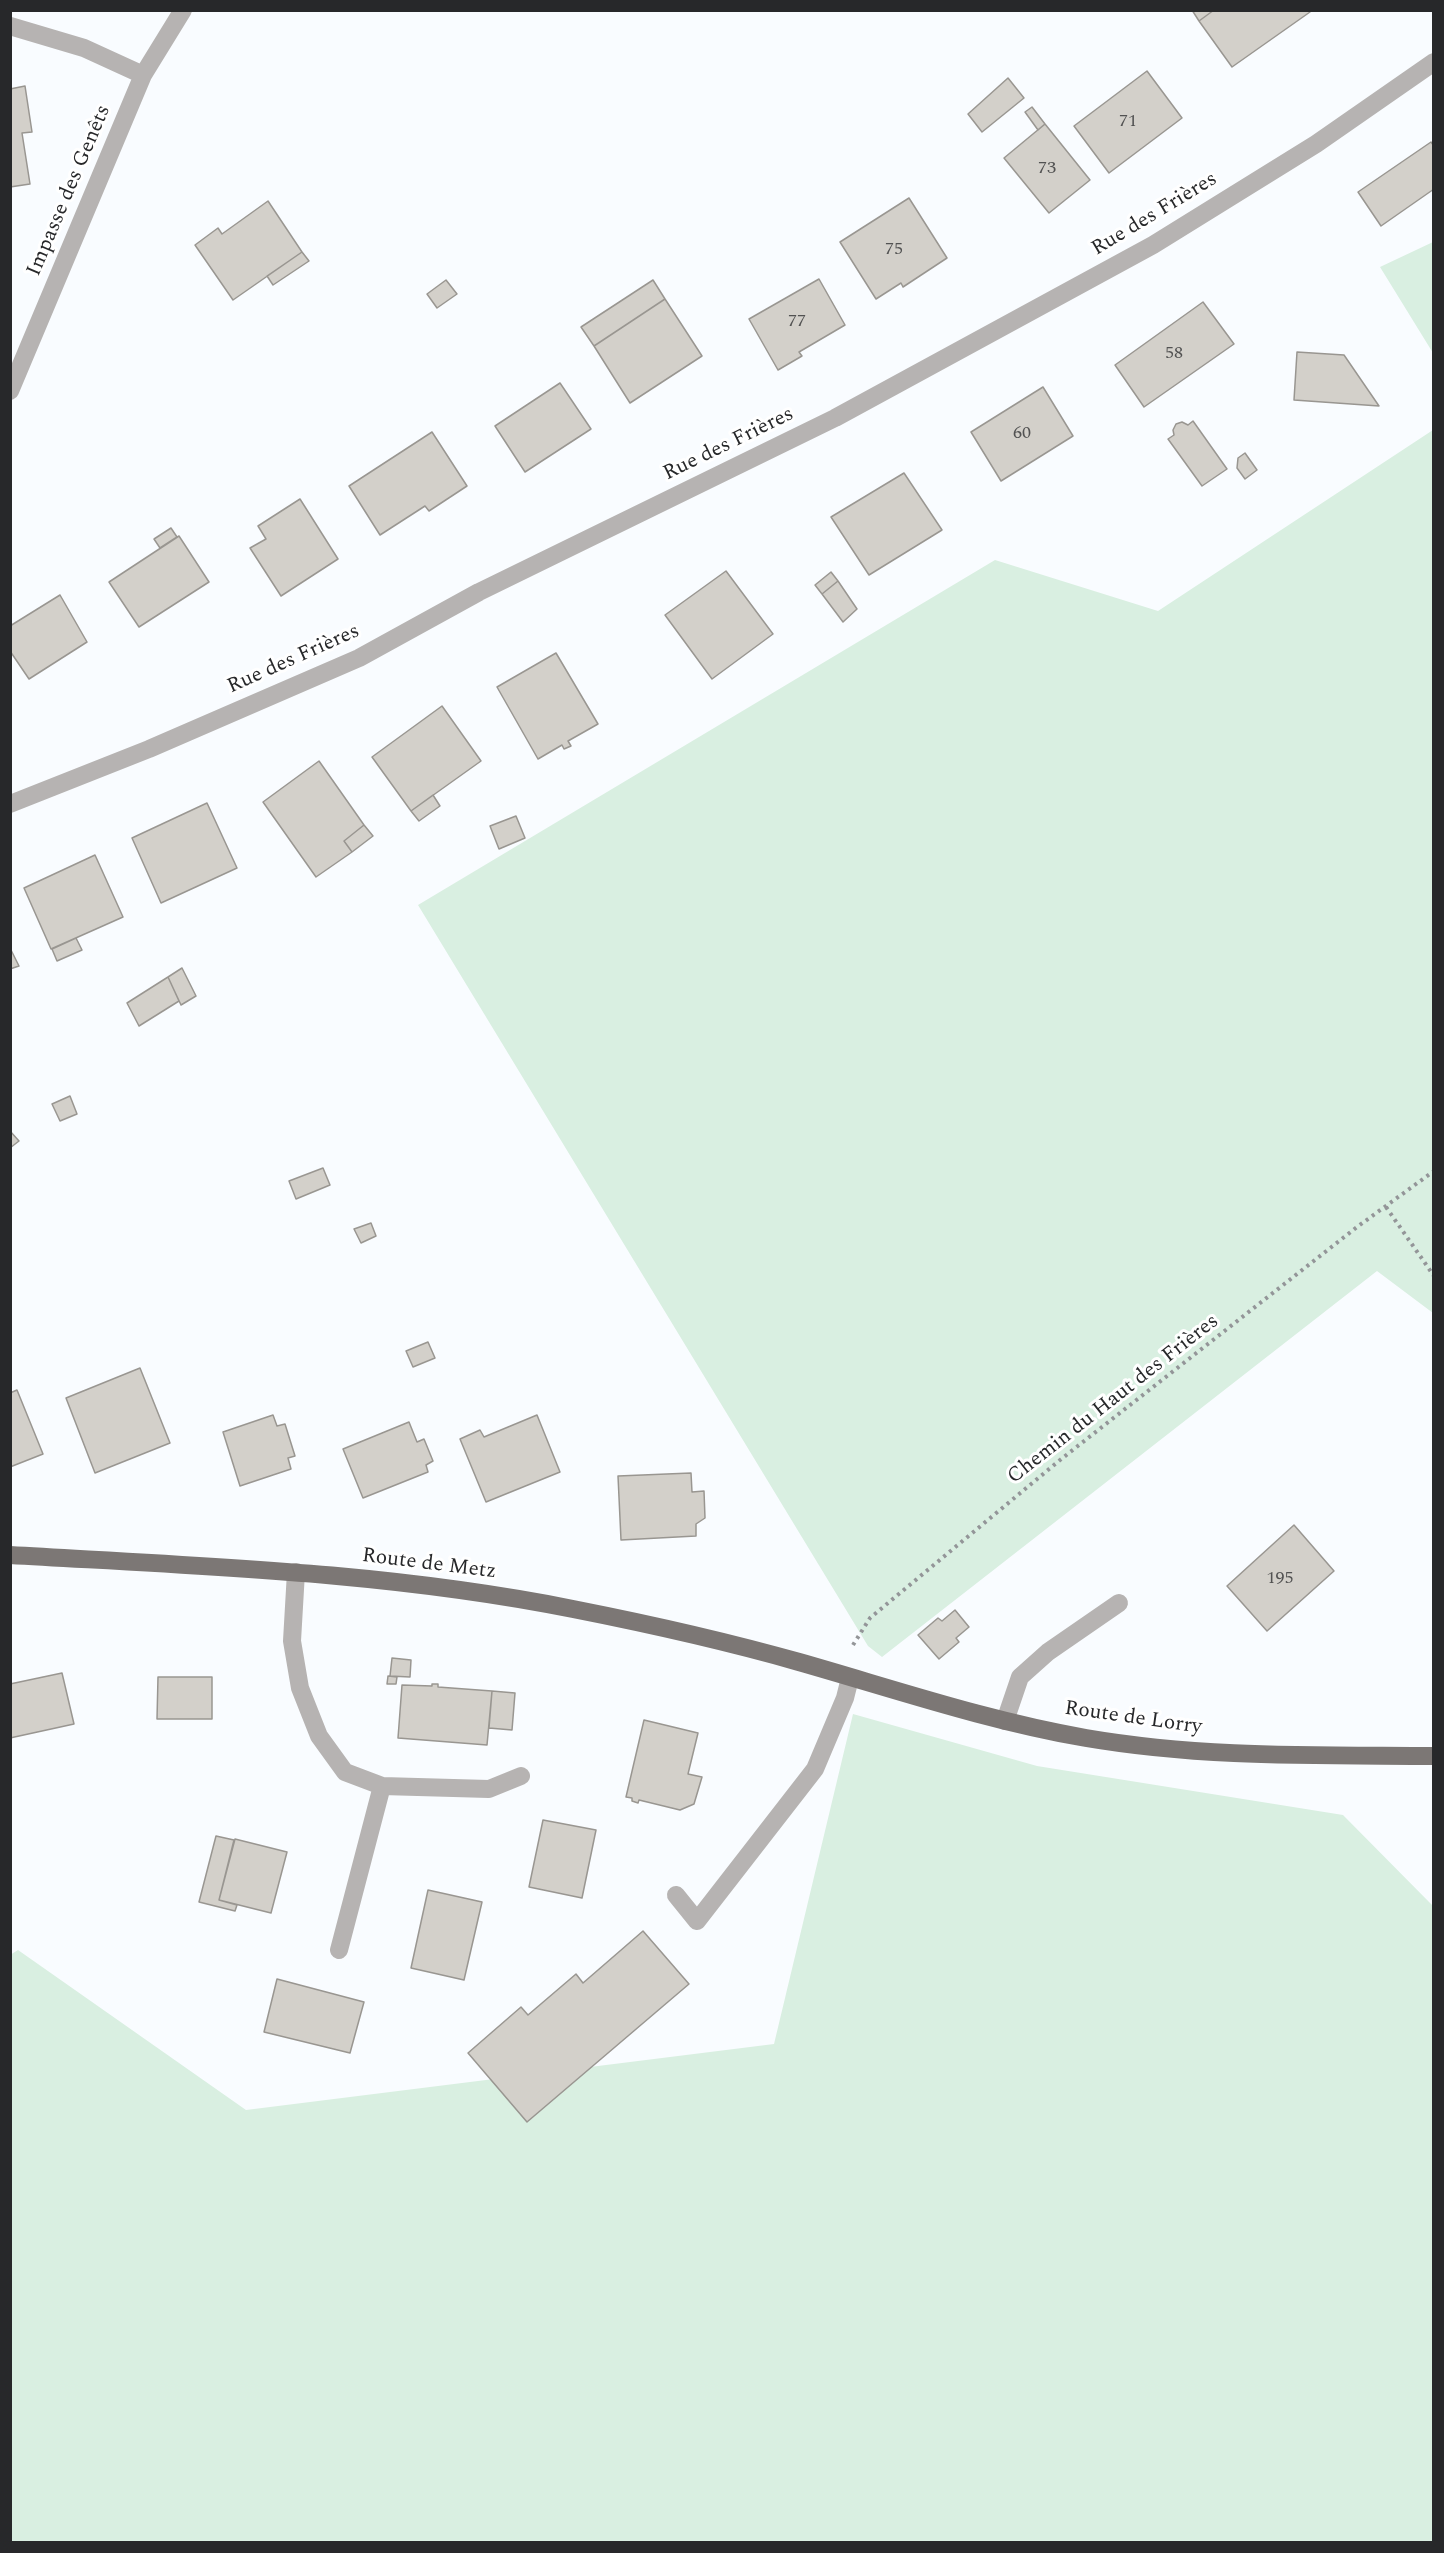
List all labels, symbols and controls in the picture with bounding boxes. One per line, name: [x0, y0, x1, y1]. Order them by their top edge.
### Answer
street label: Impasse des Genêts: [23, 102, 117, 280]
house number: 71: [1119, 111, 1137, 133]
house number: 73: [1038, 158, 1056, 180]
street label: Rue des Frières: [1088, 168, 1222, 262]
house number: 75: [885, 239, 903, 261]
house number: 77: [788, 311, 806, 333]
house number: 58: [1165, 343, 1183, 365]
street label: Rue des Frières: [660, 403, 798, 487]
house number: 60: [1013, 423, 1031, 445]
street label: Rue des Frières: [224, 620, 364, 700]
street label: Chemin du Haut des Frières: [1003, 1310, 1225, 1490]
street label: Route de Metz: [361, 1544, 497, 1586]
house number: 195: [1267, 1568, 1293, 1590]
street label: Route de Lorry: [1063, 1697, 1203, 1741]

